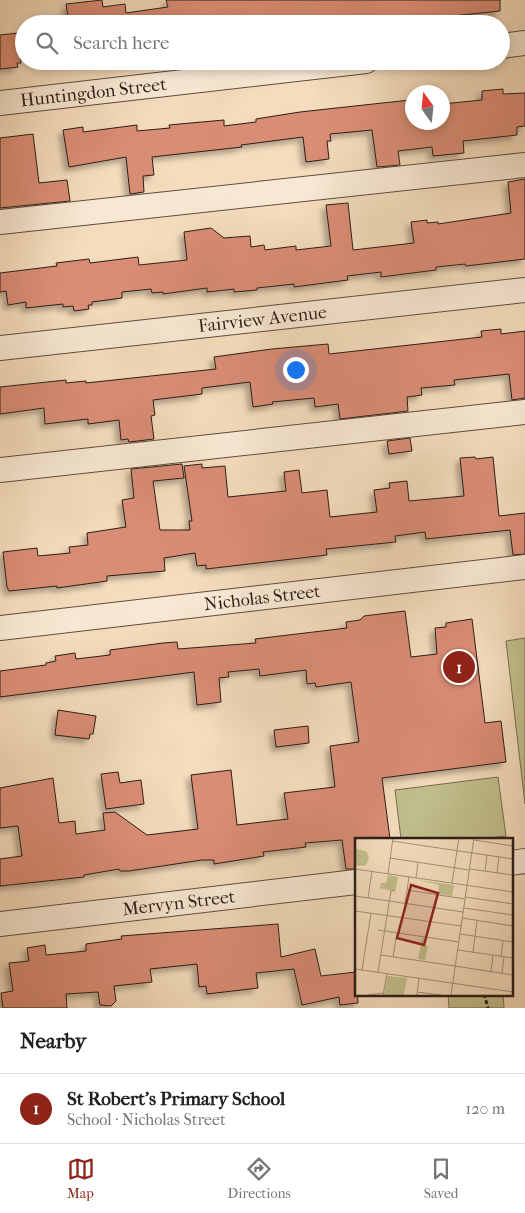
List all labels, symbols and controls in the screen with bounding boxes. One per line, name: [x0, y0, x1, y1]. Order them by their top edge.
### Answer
search box: [15, 15, 510, 70]
icon: search: [33, 29, 61, 57]
text: Search here: [73, 32, 169, 54]
street label: Huntingdon Street: [19, 73, 168, 111]
north arrow: [405, 85, 450, 130]
street label: Fairview Avenue: [197, 301, 328, 337]
your location: [283, 357, 309, 383]
street label: Nicholas Street: [203, 580, 322, 615]
pin: 1: [443, 648, 475, 686]
inset map: [355, 838, 512, 996]
street label: Mervyn Street: [121, 886, 237, 920]
text: Nearby: [20, 1029, 86, 1053]
text: St Robert's Primary School: [67, 1088, 285, 1110]
text: 1: [33, 1099, 39, 1118]
text: 120 m: [466, 1099, 505, 1118]
text: School · Nicholas Street: [67, 1110, 226, 1129]
tab: Map: [67, 1155, 95, 1202]
tab: Directions: [228, 1155, 291, 1202]
tab: Saved: [424, 1155, 458, 1202]

